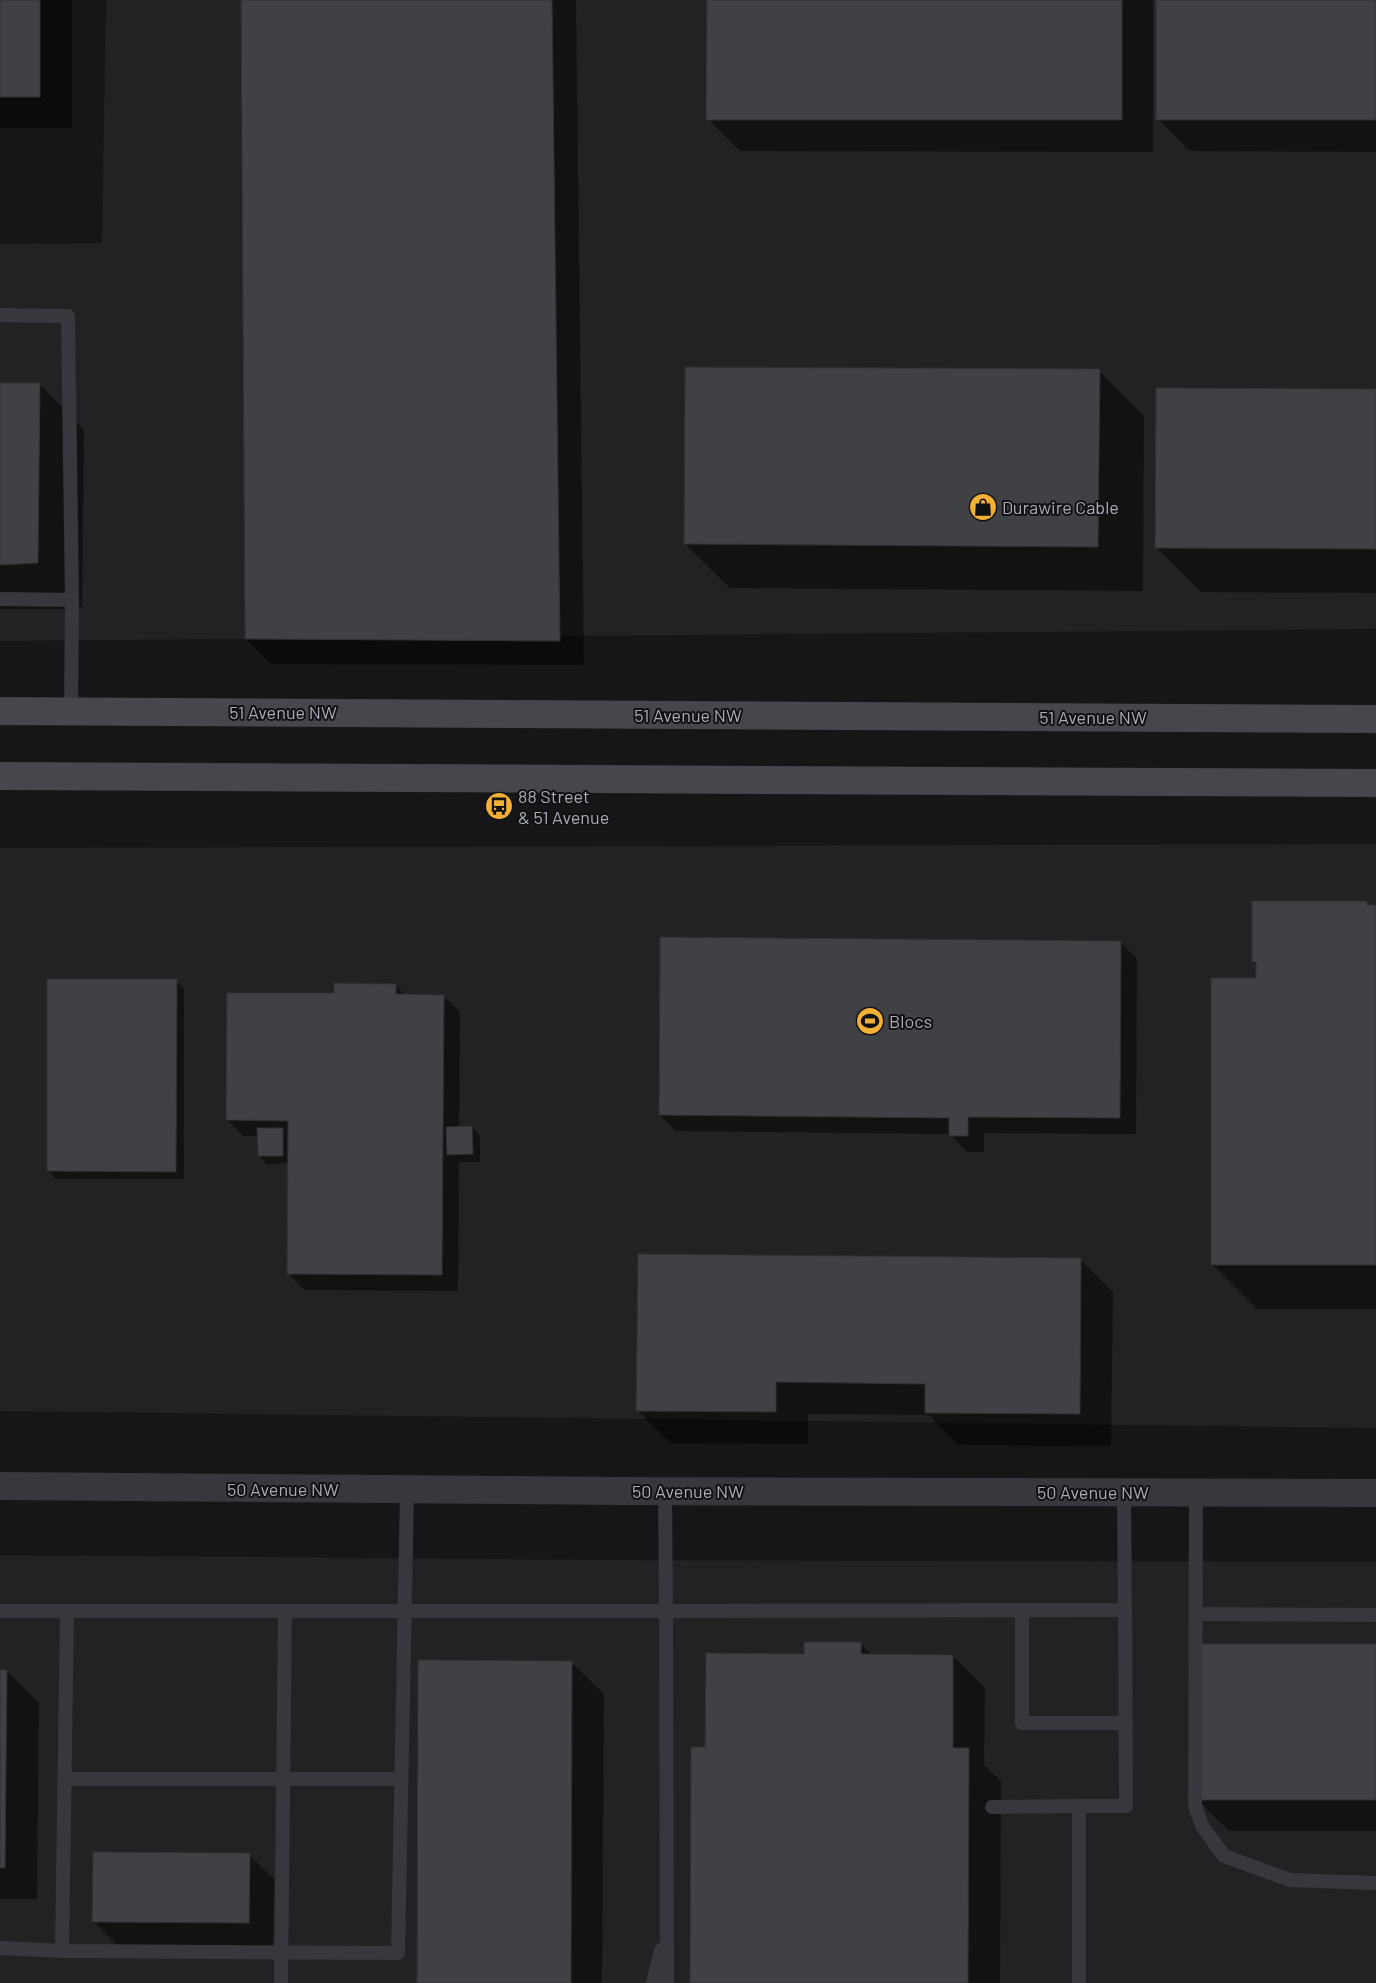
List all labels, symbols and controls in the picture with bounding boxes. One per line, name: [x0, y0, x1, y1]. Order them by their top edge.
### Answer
shop icon: Durawire Cable: [968, 492, 998, 522]
place label: Durawire Cable: [1002, 496, 1119, 518]
street label: 51 Avenue NW: [229, 701, 337, 723]
street label: 51 Avenue NW: [634, 704, 742, 726]
street label: 51 Avenue NW: [1039, 706, 1147, 728]
place label: 88 Street & 51 Avenue: [518, 785, 609, 828]
bus stop icon: 88 Street & 51 Avenue: [484, 791, 514, 821]
sports icon: Blocs: [855, 1006, 885, 1036]
place label: Blocs: [889, 1010, 932, 1032]
street label: 50 Avenue NW: [227, 1478, 339, 1500]
street label: 50 Avenue NW: [632, 1480, 744, 1502]
street label: 50 Avenue NW: [1037, 1481, 1149, 1503]

